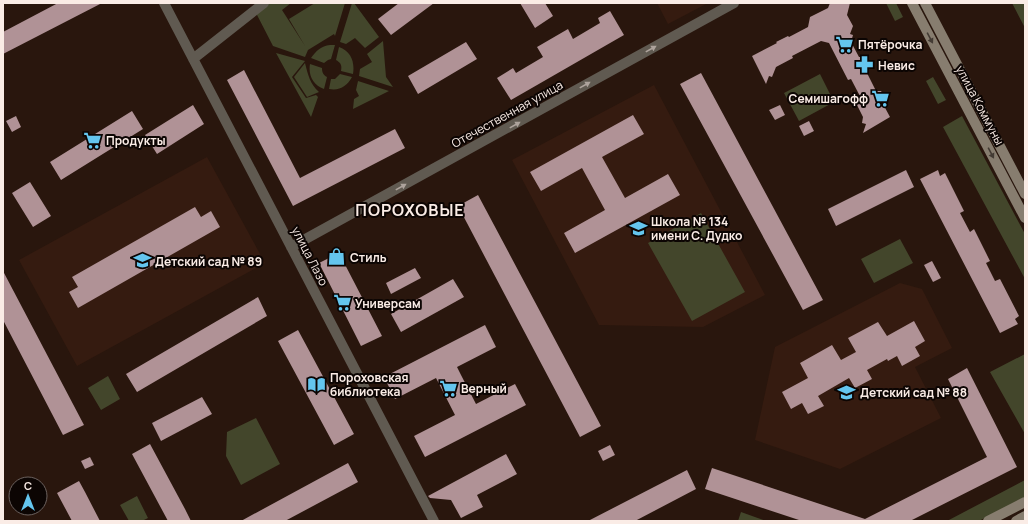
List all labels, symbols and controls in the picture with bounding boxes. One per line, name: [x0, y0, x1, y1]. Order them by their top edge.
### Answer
one-way arrow: [927, 32, 934, 43]
supermarket icon: Пятёрочка: [835, 34, 855, 54]
place label: Пятёрочка: [858, 36, 922, 53]
one-way arrow: [645, 45, 657, 52]
pharmacy icon: Невис: [855, 55, 875, 75]
place label: Невис: [878, 57, 915, 74]
street label: улица Коммуны: [952, 62, 1008, 148]
street label: Отечественная улица: [448, 76, 566, 152]
one-way arrow: [579, 82, 591, 89]
supermarket icon: Семишагофф: [871, 88, 891, 108]
place label: Семишагофф: [789, 90, 868, 107]
one-way arrow: [509, 121, 520, 128]
supermarket icon: Продукты: [83, 130, 103, 150]
place label: Продукты: [106, 132, 166, 149]
one-way arrow: [987, 147, 994, 159]
one-way arrow: [395, 184, 407, 191]
district label: ПОРОХОВЫЕ: [355, 199, 465, 221]
place label: Школа № 134 имени С. Дудко: [651, 213, 743, 244]
school or university icon: Школа № 134 имени С. Дудко: [628, 218, 648, 238]
street label: улица Лазо: [288, 223, 332, 289]
shop icon: Стиль: [327, 247, 347, 267]
place label: Стиль: [350, 249, 387, 266]
school or university icon: Детский сад № 89: [132, 251, 152, 271]
place label: Детский сад № 89: [155, 253, 262, 270]
supermarket icon: Универсам: [332, 293, 352, 313]
place label: Универсам: [355, 295, 421, 312]
place label: Пороховская библиотека: [330, 369, 409, 400]
library icon: Пороховская библиотека: [307, 374, 327, 394]
supermarket icon: Верный: [438, 378, 458, 398]
place label: Верный: [461, 380, 507, 397]
school or university icon: Детский сад № 88: [837, 382, 857, 402]
place label: Детский сад № 88: [860, 384, 967, 401]
north arrow: [8, 476, 48, 516]
text: С: [24, 478, 32, 493]

